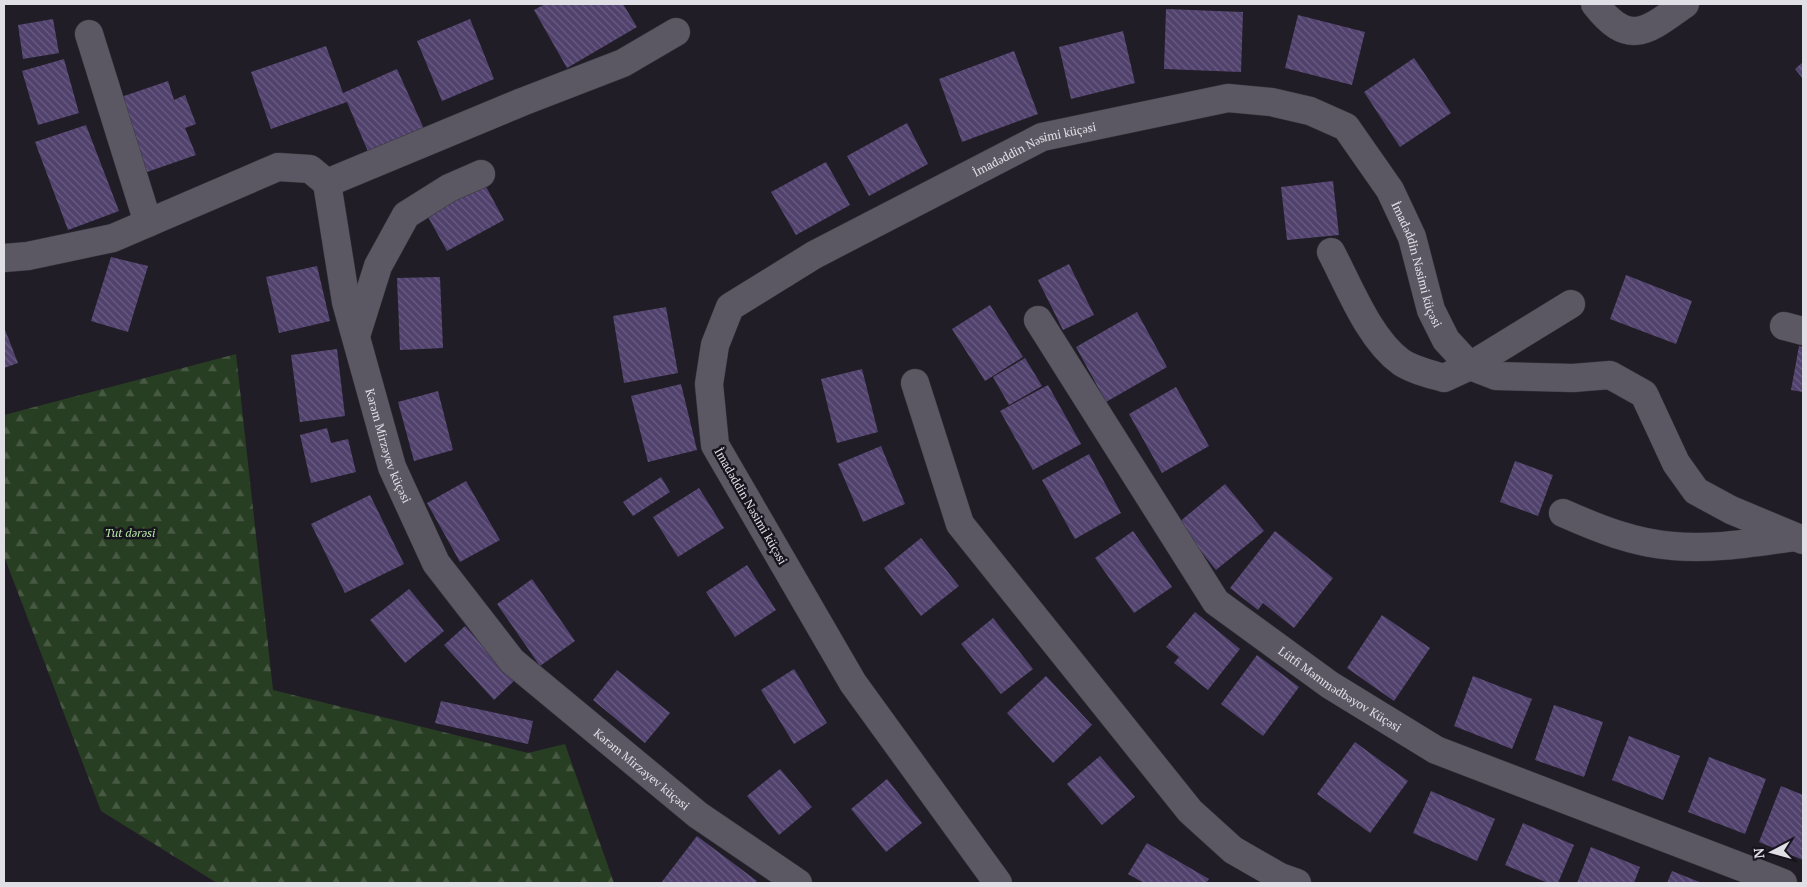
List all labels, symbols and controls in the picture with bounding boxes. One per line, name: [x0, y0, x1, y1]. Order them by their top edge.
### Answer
street label: İmadəddin Nəsimi küçəsi: [970, 118, 1098, 179]
street label: İmadəddin Nəsimi küçəsi: [1389, 199, 1446, 330]
street label: Kərəm Mirzəyev küçəsi: [363, 387, 415, 505]
street label: İmadəddin Nəsimi küçəsi: [711, 445, 791, 567]
park label: Tut dərəsi: [105, 525, 156, 540]
street label: Lütfi Məmmədbəyov Küçəsi: [1276, 643, 1405, 735]
street label: Kərəm Mirzəyev küçəsi: [591, 725, 693, 813]
north arrow: [1747, 827, 1797, 877]
text: N: [1749, 847, 1769, 860]

